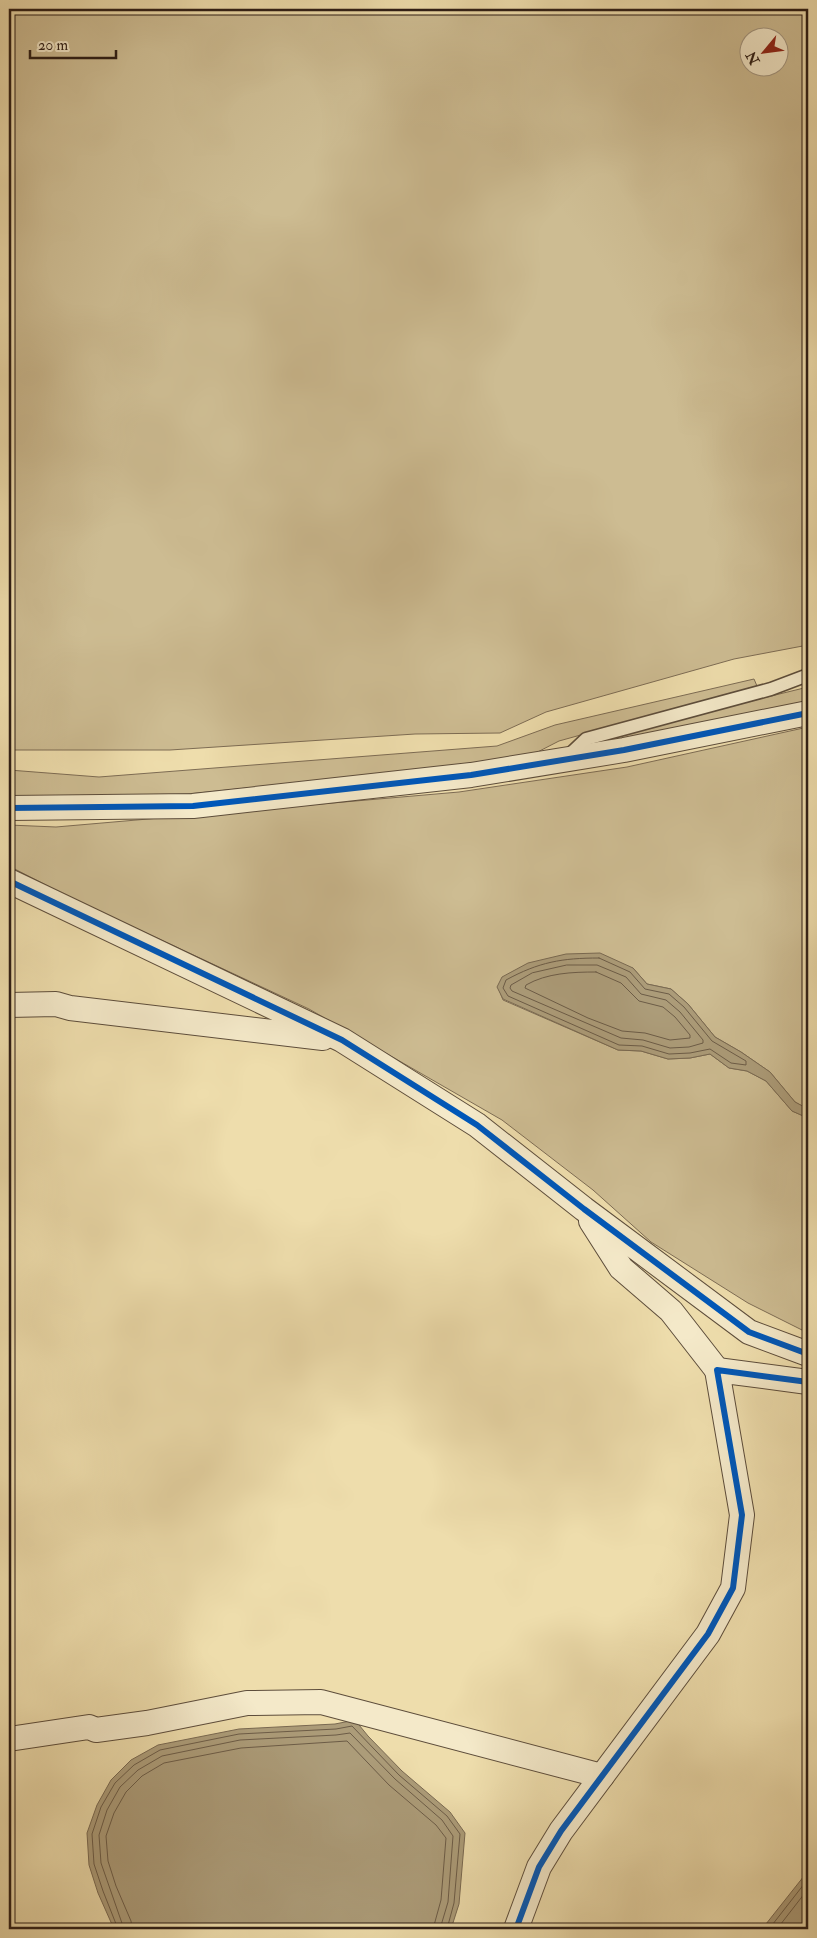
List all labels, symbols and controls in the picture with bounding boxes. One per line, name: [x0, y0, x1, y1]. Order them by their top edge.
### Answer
scale bar: [30, 28, 116, 60]
north arrow: [740, 28, 790, 78]
text: 20 m: [38, 36, 68, 55]
text: N: [742, 48, 764, 69]

